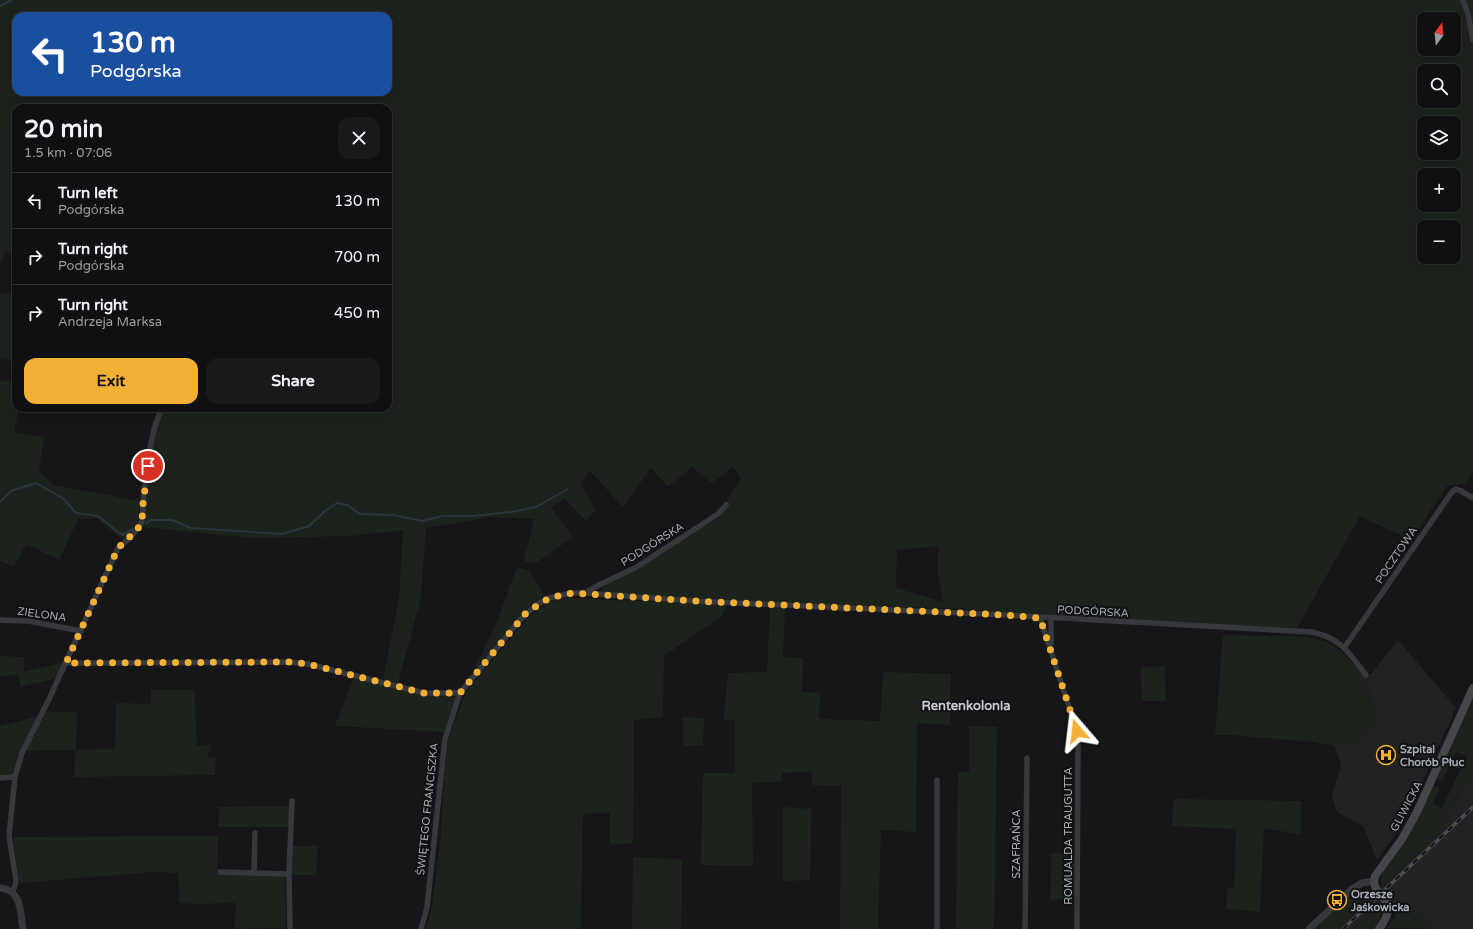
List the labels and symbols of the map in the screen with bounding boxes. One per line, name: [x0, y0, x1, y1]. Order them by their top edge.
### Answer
north arrow: [1417, 12, 1461, 56]
pin: [131, 449, 165, 483]
street label: PODGÓRSKA: [618, 519, 686, 569]
street label: POCZTOWA: [1373, 524, 1420, 586]
street label: PODGÓRSKA: [1057, 602, 1129, 620]
street label: ZIELONA: [17, 605, 67, 624]
district label: Rentenkolonia: [922, 698, 1011, 714]
position arrow: [1056, 710, 1098, 752]
street label: ŚWIĘTEGO FRANCISZKA: [413, 742, 441, 876]
place label: Szpital Chorób Płuc: [1400, 743, 1465, 769]
hospital icon: Szpital Chorób Płuc: [1375, 744, 1397, 766]
street label: ROMUALDA TRAUGUTTA: [1062, 767, 1075, 905]
street label: GLIWICKA: [1388, 779, 1425, 834]
street label: SZAFRAŃCA: [1009, 809, 1023, 879]
place label: Orzesze Jaśkowicka: [1350, 888, 1409, 914]
bus stop icon: Orzesze Jaśkowicka: [1326, 889, 1348, 911]

